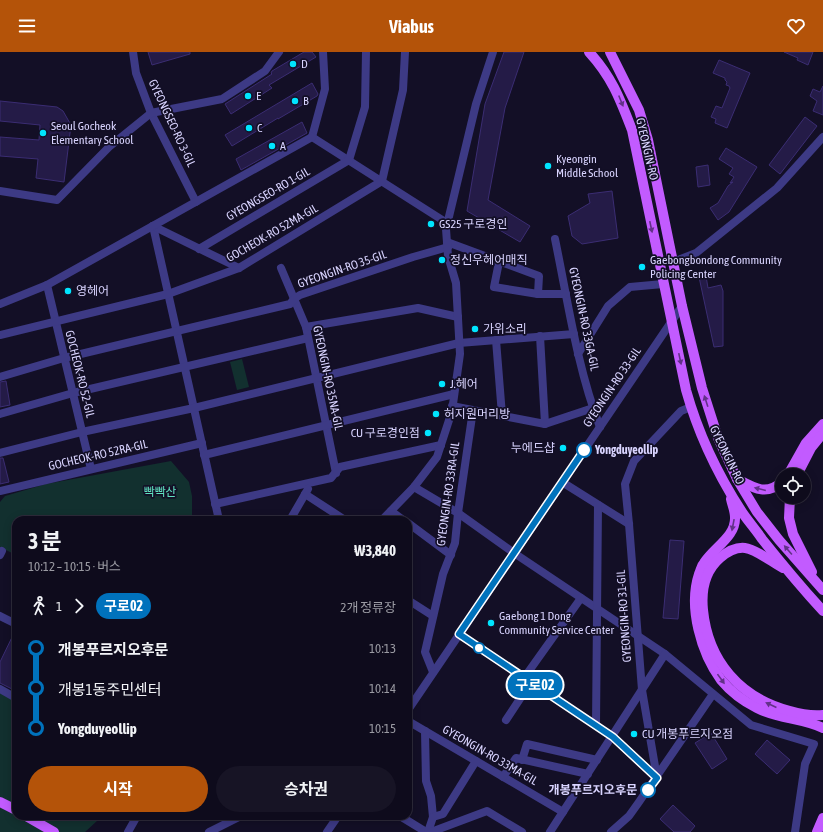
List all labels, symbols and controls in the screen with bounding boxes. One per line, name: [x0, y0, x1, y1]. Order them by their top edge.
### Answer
icon: menu: [16, 15, 38, 37]
icon: heart: [785, 15, 807, 37]
text: Viabus: [389, 16, 434, 37]
place label: D: [301, 57, 308, 71]
marker: D: [288, 59, 298, 69]
street label: GYEONGSEO-RO 3-GIL: [146, 77, 198, 169]
place label: E: [256, 89, 261, 103]
marker: E: [243, 91, 253, 101]
place label: B: [303, 94, 309, 108]
marker: B: [290, 96, 300, 106]
one-way arrow: [618, 96, 624, 107]
street label: GYEONGIN-RO: [633, 117, 661, 181]
place label: Seoul Gocheok Elementary School: [51, 119, 134, 147]
place label: C: [257, 121, 263, 135]
marker: C: [244, 123, 254, 133]
marker: Seoul Gocheok Elementary School: [38, 128, 48, 138]
place label: A: [280, 139, 286, 153]
marker: A: [267, 141, 277, 151]
place label: Kyeongin Middle School: [556, 152, 619, 180]
marker: Kyeongin Middle School: [543, 161, 553, 171]
street label: GYEONGSEO-RO 1-GIL: [224, 164, 313, 224]
street label: GOCHEOK-RO 52MA-GIL: [224, 201, 321, 265]
place label: GS25 구로경인: [439, 217, 508, 231]
marker: GS25 구로경인: [426, 219, 436, 229]
one-way arrow: [649, 221, 655, 233]
street label: GYEONGIN-RO 35-GIL: [296, 247, 389, 291]
place label: 정신우헤어매직: [450, 253, 527, 267]
place label: Gaebongbondong Community Policing Center: [650, 253, 782, 281]
marker: 정신우헤어매직: [437, 255, 447, 265]
marker: Gaebongbondong Community Policing Center: [637, 262, 647, 272]
street label: GYEONGIN-RO 33GA-GIL: [566, 266, 602, 372]
place label: 영헤어: [76, 284, 109, 298]
marker: 영헤어: [63, 286, 73, 296]
place label: 가위소리: [483, 322, 527, 336]
marker: 가위소리: [470, 324, 480, 334]
street label: GYEONGIN-RO 35NA-GIL: [310, 325, 346, 432]
street label: GOCHEOK-RO 52-GIL: [62, 329, 98, 420]
street label: GYEONGIN-RO 33-GIL: [580, 344, 644, 430]
one-way arrow: [677, 353, 683, 366]
place label: J.헤어: [450, 377, 478, 391]
marker: J.헤어: [437, 379, 447, 389]
one-way arrow: [703, 395, 709, 407]
place label: 허지원머리방: [444, 407, 510, 421]
marker: 허지원머리방: [431, 409, 441, 419]
street label: GYEONGIN-RO: [707, 423, 747, 487]
place label: CU 구로경인점: [351, 426, 420, 440]
marker: CU 구로경인점: [423, 428, 433, 438]
street label: GOCHEOK-RO 52RA-GIL: [47, 437, 149, 473]
street label: GYEONGIN-RO 33RA-GIL: [434, 441, 462, 547]
place label: 누에드샵: [511, 441, 555, 455]
marker: Yongduyeollip: [576, 442, 592, 458]
marker: 누에드샵: [558, 443, 568, 453]
place label: Yongduyeollip: [594, 443, 658, 457]
map controls: [775, 468, 811, 504]
button: locate: [775, 468, 811, 504]
park label: 빡빡산: [143, 485, 177, 499]
one-way arrow: [754, 485, 766, 491]
one-way arrow: [730, 519, 736, 531]
text: 3 분: [28, 528, 62, 554]
text: ₩3,840: [354, 542, 396, 559]
one-way arrow: [784, 546, 793, 555]
text: 10:12 – 10:15 · 버스: [28, 559, 121, 574]
street label: GYEONGIN-RO 31-GIL: [614, 569, 634, 663]
icon: walk: [28, 595, 50, 617]
icon: forward: [68, 595, 90, 617]
text: 구로02: [104, 598, 143, 614]
text: 1: [56, 599, 62, 614]
text: 2개 정류장: [340, 600, 396, 615]
place label: Gaebong 1 Dong Community Service Center: [499, 609, 614, 637]
marker: Gaebong 1 Dong Community Service Center: [486, 618, 496, 628]
text: 개봉푸르지오후문: [58, 641, 168, 658]
text: 10:13: [369, 641, 396, 656]
unlabelled marker: [473, 642, 485, 654]
line badge: 구로02: [507, 672, 563, 698]
one-way arrow: [717, 673, 725, 684]
text: 구로02: [516, 677, 554, 693]
text: 개봉1동주민센터: [58, 681, 162, 698]
text: 10:14: [369, 681, 396, 696]
one-way arrow: [766, 702, 777, 708]
text: Yongduyeollip: [58, 720, 137, 737]
text: 10:15: [369, 721, 396, 736]
street label: GYEONGIN-RO 33MA-GIL: [440, 722, 540, 788]
place label: CU 개봉푸르지오점: [642, 727, 733, 741]
marker: CU 개봉푸르지오점: [629, 729, 639, 739]
button: 시작: [28, 766, 208, 812]
button: 승차권: [216, 766, 396, 812]
marker: 개봉푸르지오후문: [640, 782, 656, 798]
place label: 개봉푸르지오후문: [549, 783, 637, 797]

